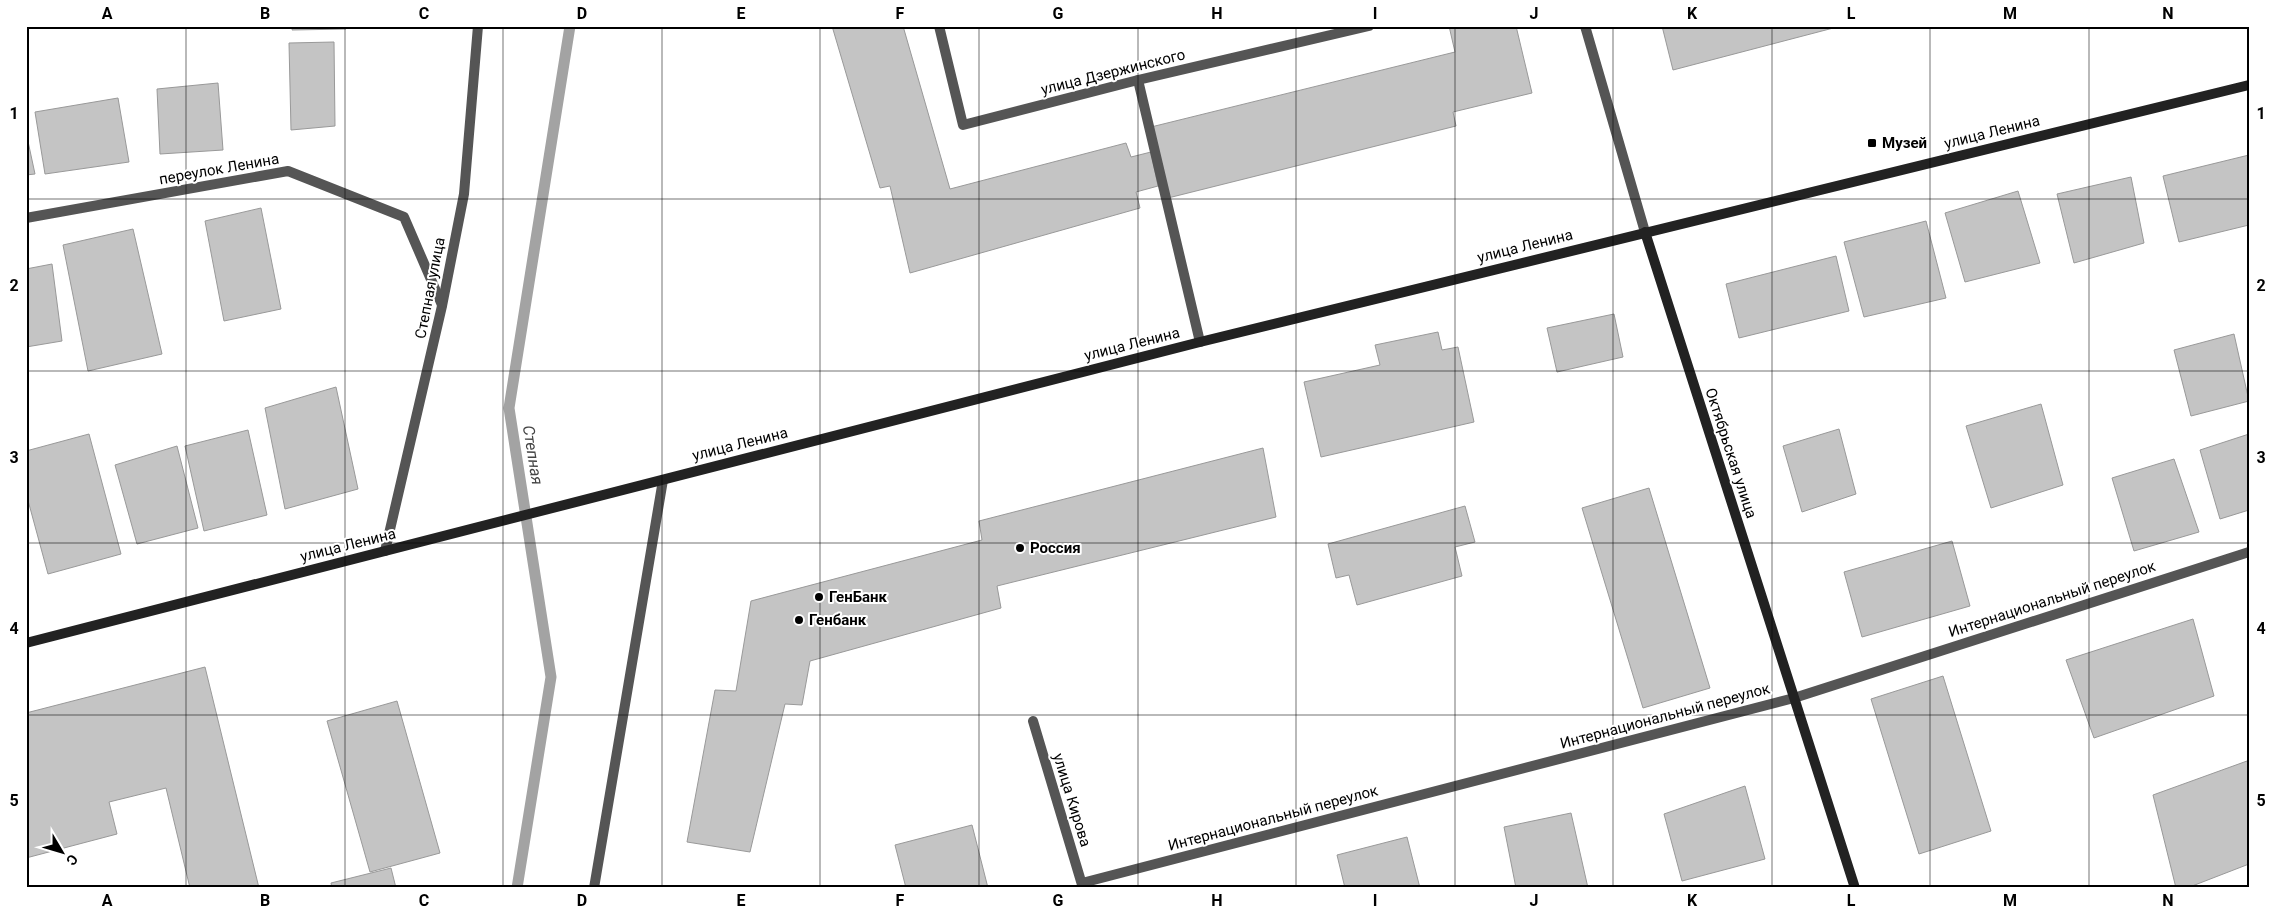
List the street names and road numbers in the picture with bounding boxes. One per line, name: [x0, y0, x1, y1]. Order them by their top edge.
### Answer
street label: улица Дзержинского: [1039, 45, 1187, 99]
street label: улица Ленина: [1942, 111, 2042, 153]
street label: переулок Ленина: [158, 150, 280, 188]
street label: улица Ленина: [1475, 225, 1575, 267]
street label: Степная улица: [411, 236, 449, 340]
street label: улица Ленина: [1082, 323, 1182, 365]
street label: Октябрьская улица: [1701, 386, 1761, 520]
street label: улица Ленина: [690, 423, 790, 465]
street label: улица Ленина: [298, 524, 398, 566]
street label: Интернациональный переулок: [1946, 557, 2158, 641]
street label: Интернациональный переулок: [1558, 679, 1772, 753]
street label: улица Кирова: [1049, 751, 1095, 849]
street label: Интернациональный переулок: [1166, 781, 1380, 855]

